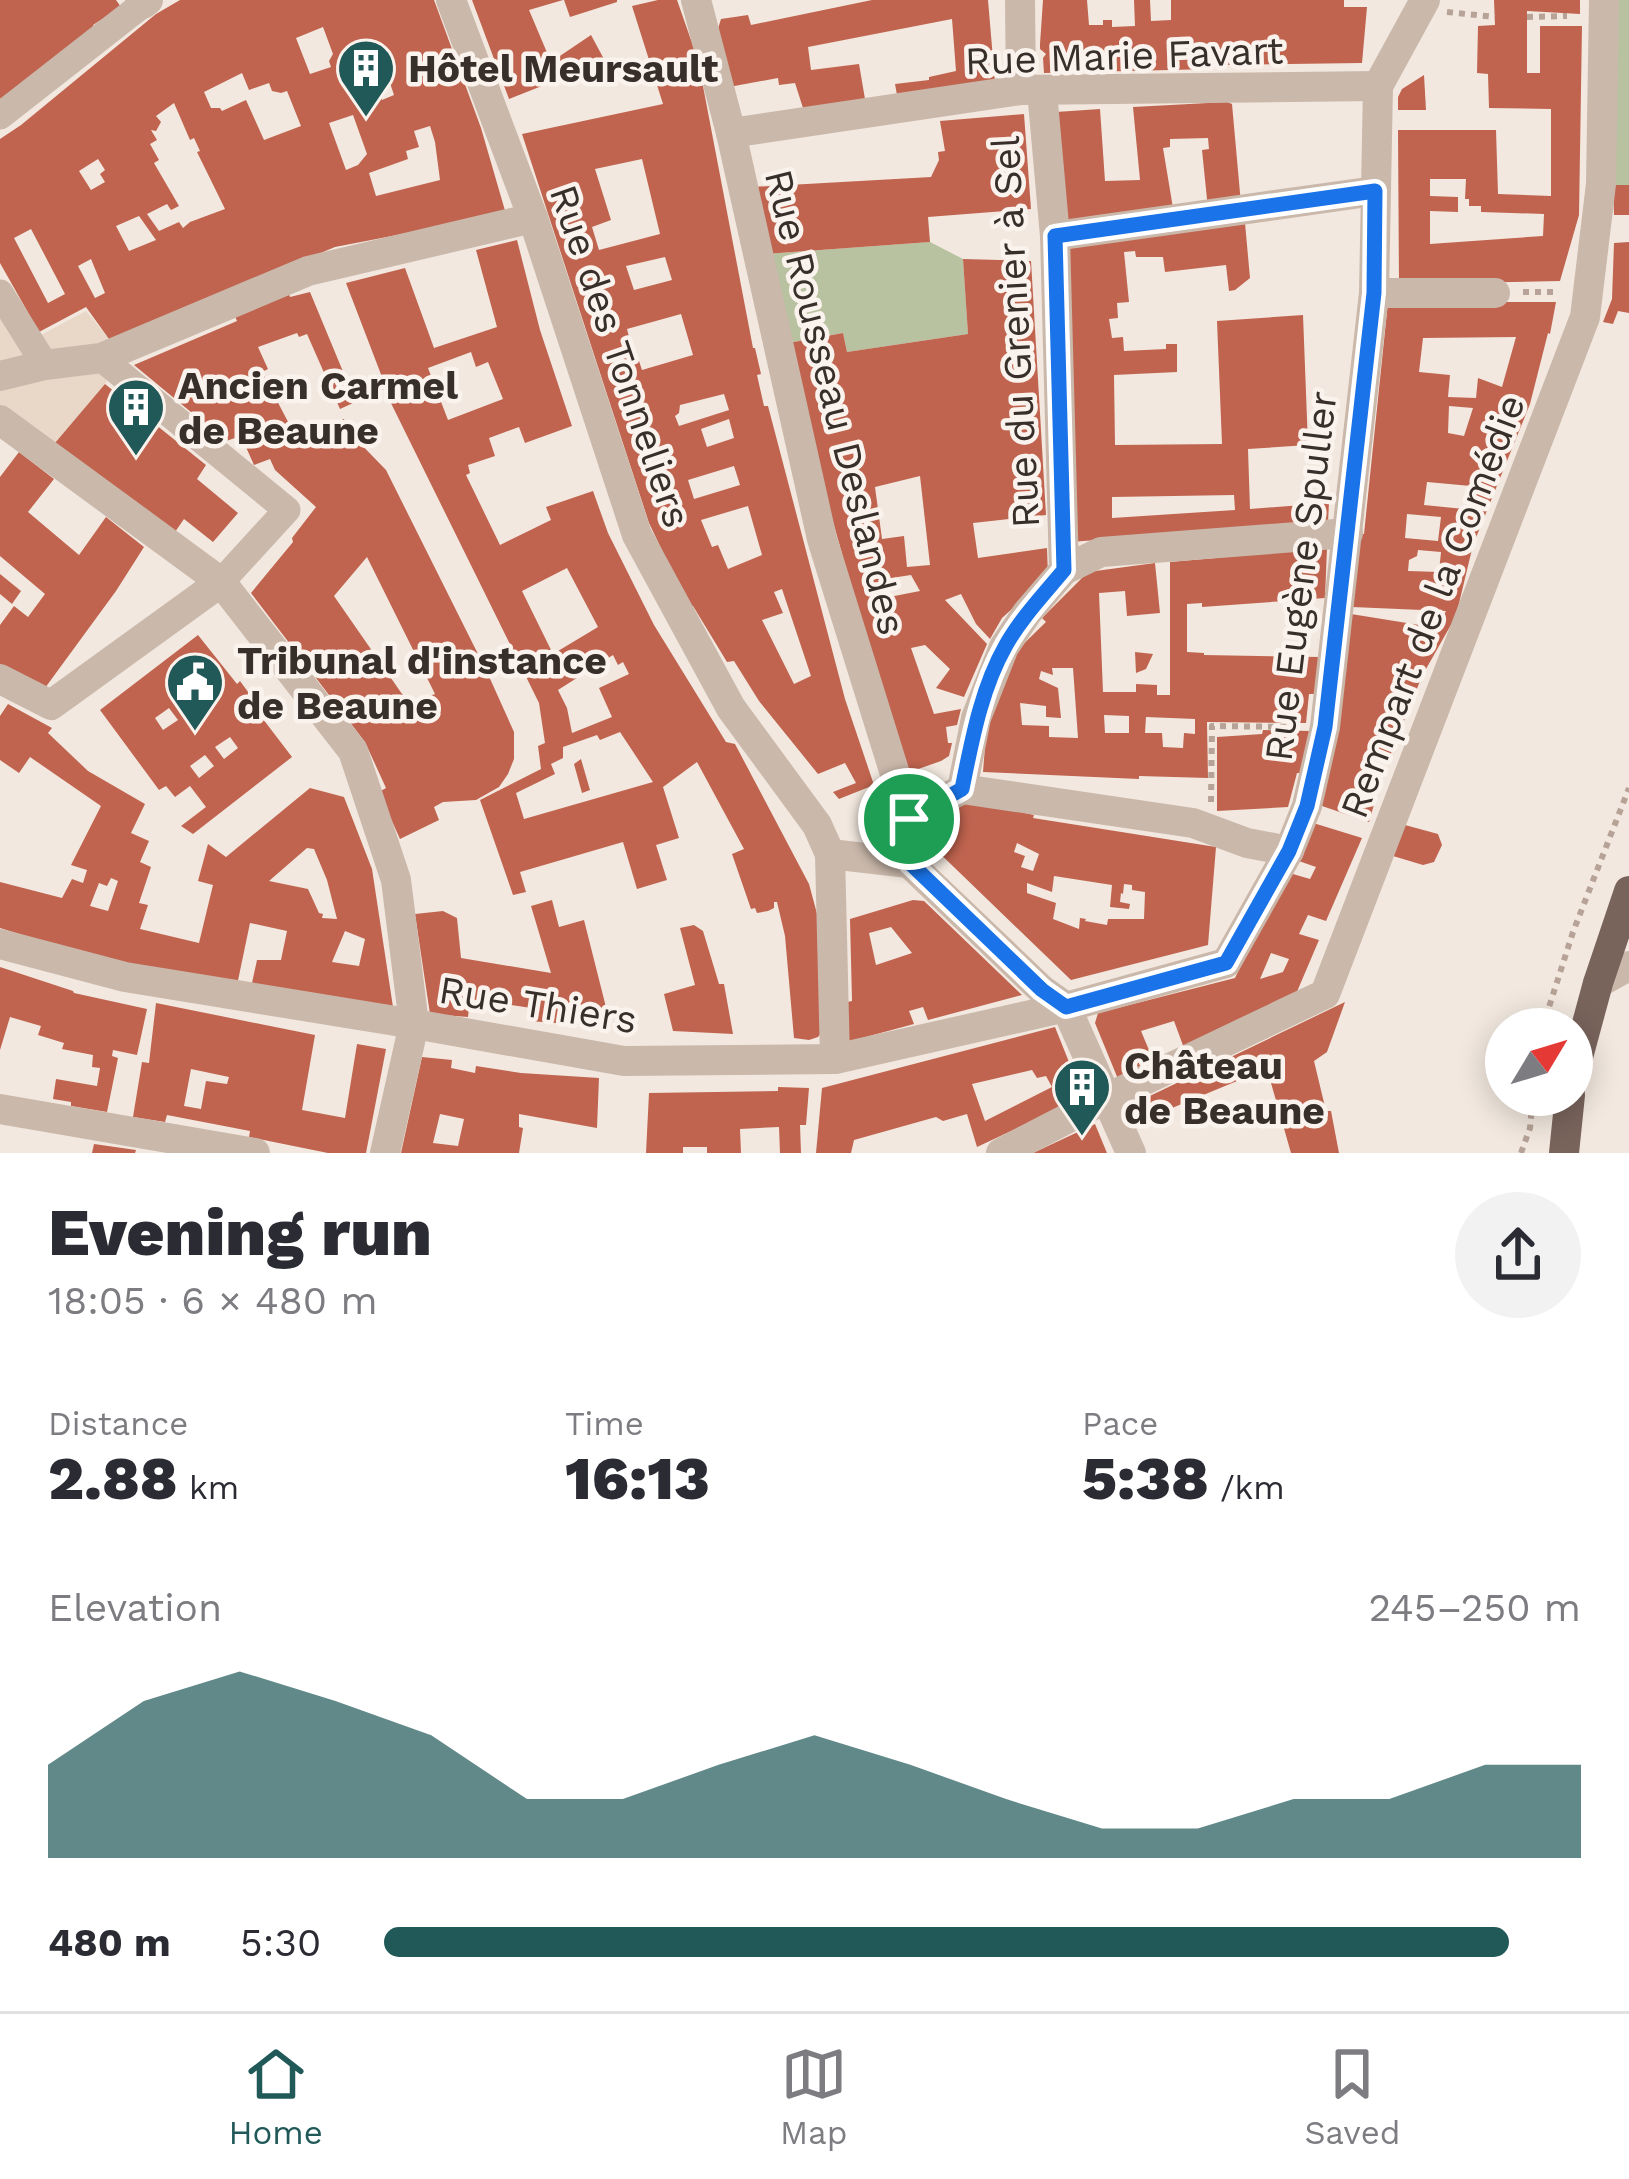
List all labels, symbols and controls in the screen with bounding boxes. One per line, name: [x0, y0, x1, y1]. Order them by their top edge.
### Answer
street label: Rue Marie Favart: [964, 27, 1284, 84]
building icon: Hôtel Meursault: [335, 37, 397, 119]
place label: Hôtel Meursault: [408, 46, 718, 91]
street label: Rue du Grenier à Sel: [983, 135, 1048, 529]
street label: Rue Rousseau Deslandes: [756, 165, 915, 639]
street label: Rue des Tonneliers: [541, 179, 700, 533]
place label: Ancien Carmel de Beaune: [178, 363, 458, 453]
building icon: Ancien Carmel de Beaune: [105, 376, 167, 458]
street label: Rue Eugène Spuller: [1255, 388, 1346, 764]
street label: Rempart de la Comédie: [1331, 388, 1534, 824]
place label: Tribunal d'instance de Beaune: [237, 638, 607, 728]
public building icon: Tribunal d'instance de Beaune: [164, 651, 226, 733]
pin: [858, 768, 960, 870]
icon: arrive: [876, 786, 942, 852]
street label: Rue Thiers: [436, 967, 640, 1042]
north arrow: [1485, 1008, 1593, 1116]
map controls: [1485, 1008, 1593, 1116]
place label: Château de Beaune: [1124, 1043, 1325, 1133]
building icon: Château de Beaune: [1051, 1056, 1113, 1138]
button: share: [1455, 1192, 1581, 1318]
text: Evening run: [48, 1194, 432, 1271]
text: 18:05 · 6 × 480 m: [48, 1278, 378, 1323]
text: Distance: [48, 1404, 188, 1443]
text: Time: [565, 1404, 644, 1443]
text: Pace: [1082, 1404, 1158, 1443]
text: 2.88: [48, 1443, 178, 1514]
text: 16:13: [565, 1443, 710, 1514]
text: 5:38: [1082, 1443, 1209, 1514]
text: km: [178, 1468, 239, 1507]
text: /km: [1209, 1468, 1285, 1507]
text: Elevation: [48, 1585, 222, 1630]
text: 245–250 m: [1368, 1585, 1581, 1630]
text: 480 m: [48, 1920, 171, 1965]
text: 5:30: [240, 1920, 321, 1965]
tab: Home: [229, 2041, 323, 2152]
tab: Map: [780, 2041, 847, 2152]
tab: Saved: [1305, 2041, 1400, 2152]

